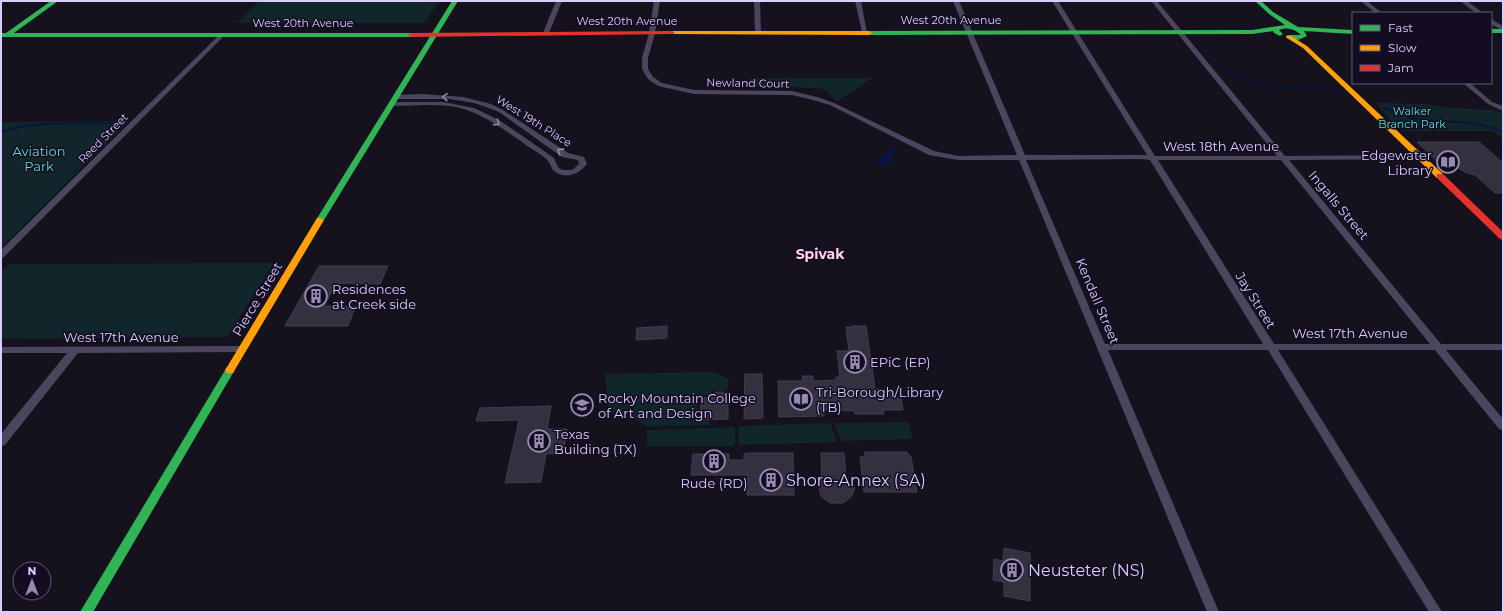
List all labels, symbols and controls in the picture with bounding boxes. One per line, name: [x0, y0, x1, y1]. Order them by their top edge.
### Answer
legend: [1352, 12, 1492, 84]
street label: West 20th Avenue: [901, 13, 1002, 27]
street label: West 20th Avenue: [577, 14, 678, 28]
street label: West 20th Avenue: [253, 16, 354, 30]
text: Fast: [1388, 20, 1413, 35]
text: Slow: [1388, 40, 1417, 55]
text: Jam: [1387, 60, 1414, 75]
street label: Newland Court: [706, 75, 790, 91]
one-way arrow: [442, 92, 448, 101]
street label: West 19th Place: [494, 92, 575, 150]
park label: Walker Branch Park: [1378, 104, 1446, 131]
street label: Reed Street: [75, 110, 131, 166]
one-way arrow: [493, 118, 500, 126]
street label: West 18th Avenue: [1163, 138, 1279, 154]
park label: Aviation Park: [13, 143, 65, 174]
place label: Edgewater Library: [1361, 147, 1433, 178]
one-way arrow: [557, 148, 564, 156]
library icon: Edgewater Library: [1435, 149, 1461, 175]
street label: Ingalls Street: [1305, 167, 1373, 243]
district label: Spivak: [796, 245, 845, 263]
street label: Kendall Street: [1073, 256, 1123, 346]
street label: Pierce Street: [229, 259, 285, 339]
street label: Jay Street: [1232, 268, 1280, 331]
place label: Residences at Creek side: [332, 281, 416, 312]
building icon: Residences at Creek side: [303, 283, 329, 309]
street label: West 17th Avenue: [1292, 325, 1408, 341]
street label: West 17th Avenue: [63, 329, 179, 345]
building icon: EPiC (EP): [842, 349, 868, 375]
place label: EPiC (EP): [870, 354, 931, 370]
place label: Tri-Borough/Library (TB): [816, 384, 944, 415]
library icon: Tri-Borough/Library (TB): [788, 386, 814, 412]
place label: Rocky Mountain College of Art and Design: [598, 390, 756, 421]
school or university icon: Rocky Mountain College of Art and Design: [569, 392, 595, 418]
place label: Texas Building (TX): [554, 426, 637, 457]
building icon: Texas Building (TX): [526, 428, 552, 454]
building icon: Rude (RD): [701, 448, 727, 474]
building icon: Shore-Annex (SA): [758, 467, 784, 493]
place label: Shore-Annex (SA): [786, 471, 926, 490]
place label: Rude (RD): [680, 475, 748, 491]
building icon: Neusteter (NS): [999, 557, 1025, 583]
north arrow: [12, 561, 52, 601]
place label: Neusteter (NS): [1028, 561, 1145, 580]
text: N: [28, 564, 36, 578]

